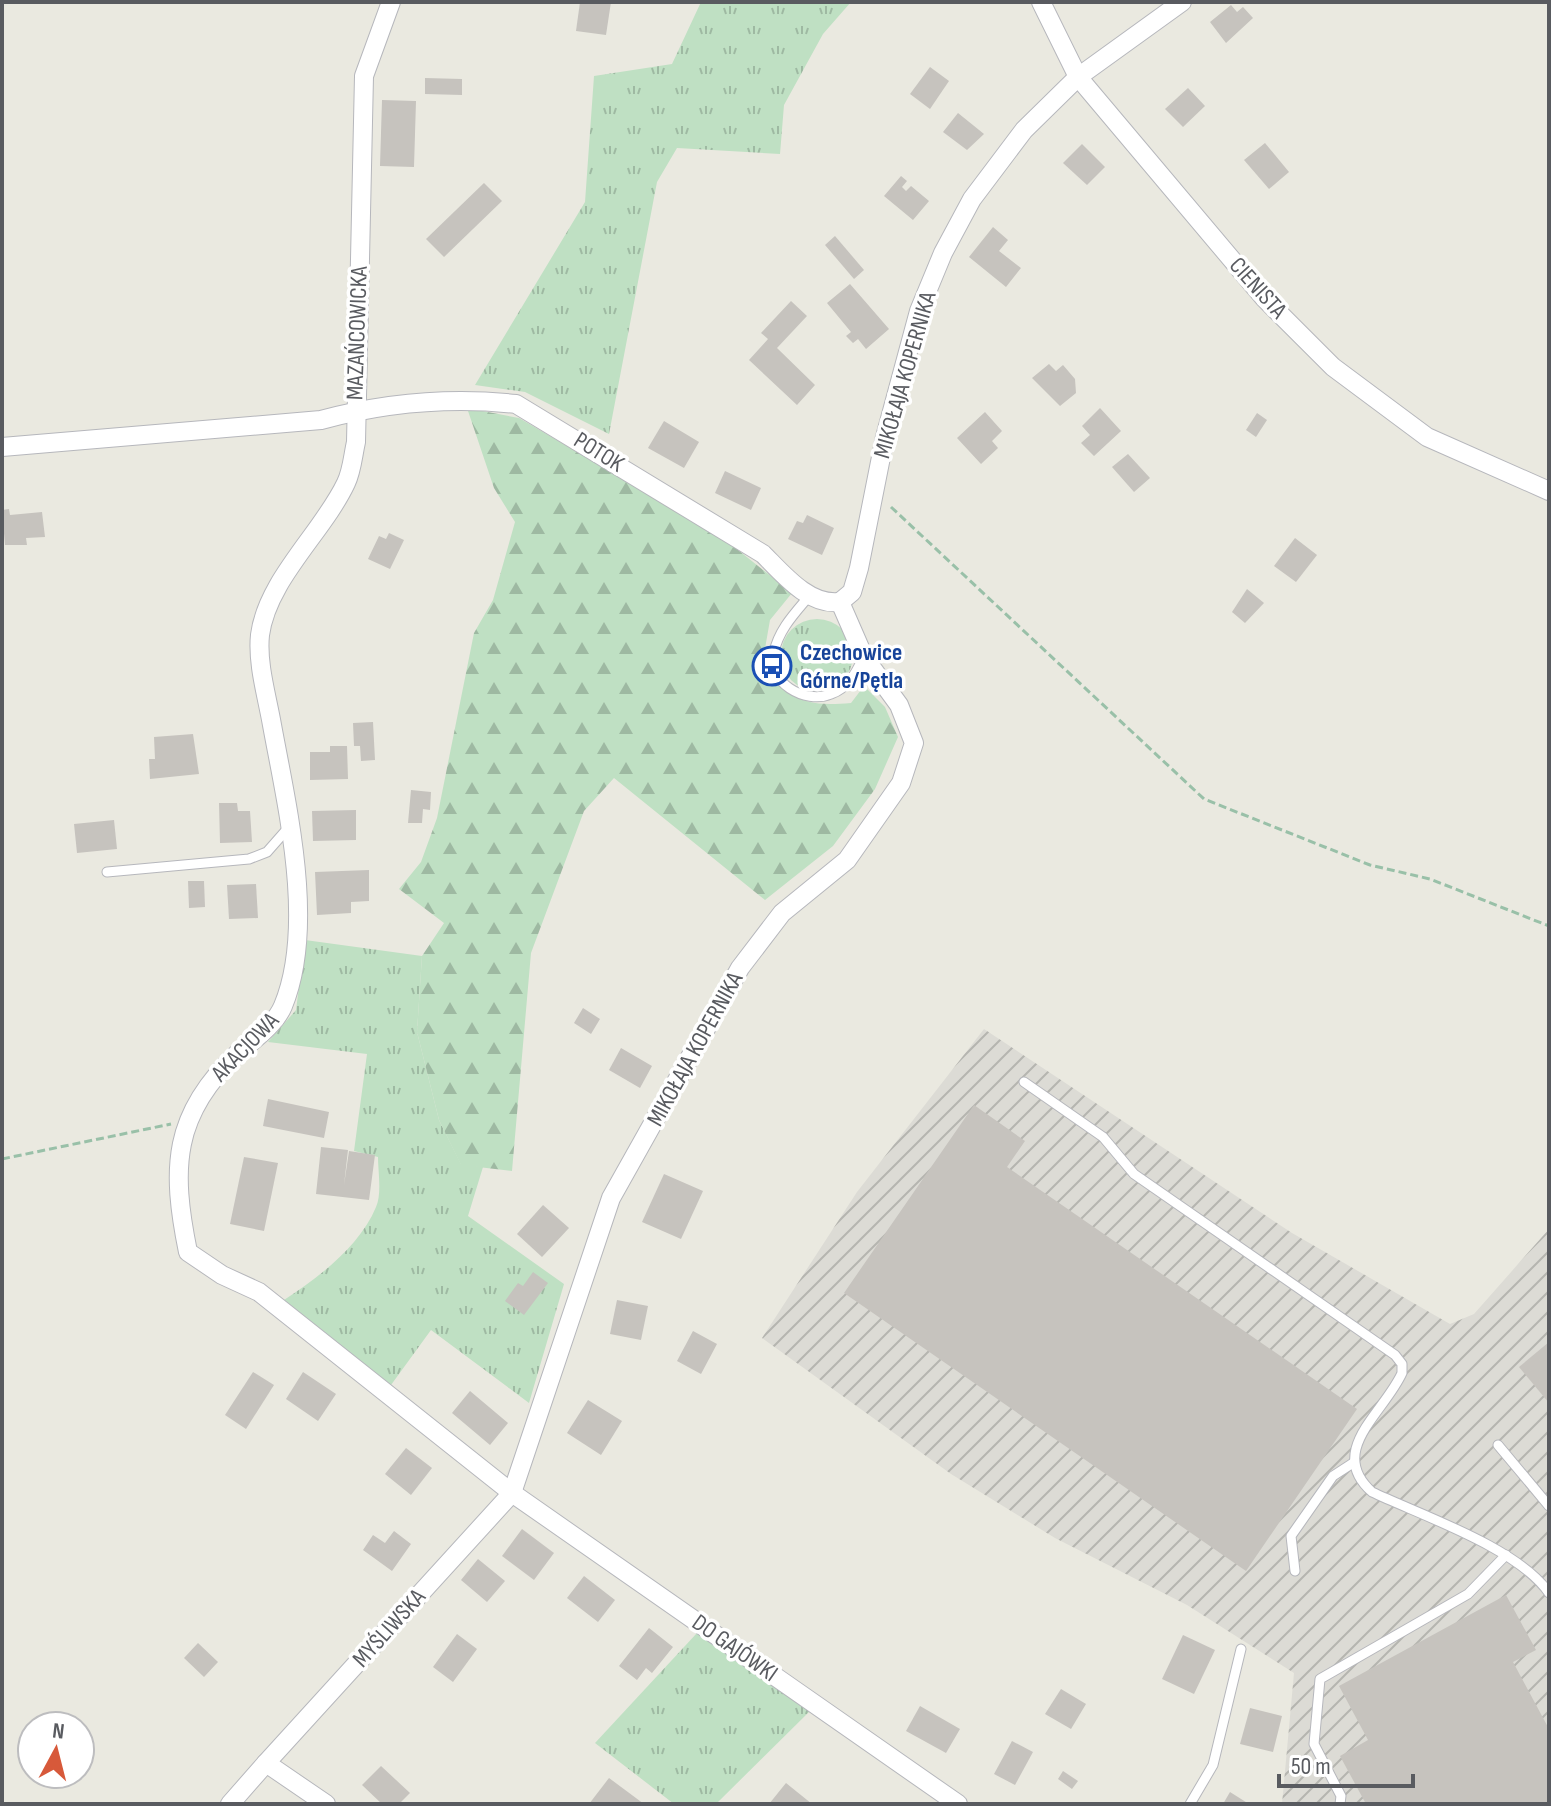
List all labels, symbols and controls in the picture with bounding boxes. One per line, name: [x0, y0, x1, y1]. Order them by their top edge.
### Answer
street label: CIENISTA: [1223, 251, 1294, 325]
street label: MAZAŃCOWICKA: [340, 265, 374, 400]
street label: MIKOŁAJA KOPERNIKA: [867, 288, 943, 462]
street label: POTOK: [569, 425, 629, 479]
place label: Czechowice Górne/Pętla: [800, 638, 903, 695]
bus stop icon: Czechowice Górne/Pętla: [751, 645, 793, 687]
street label: MIKOŁAJA KOPERNIKA: [641, 966, 750, 1131]
street label: AKACJOWA: [204, 1006, 285, 1088]
street label: MYŚLIWSKA: [346, 1582, 432, 1673]
street label: DO GAJÓWKI: [687, 1608, 783, 1688]
north arrow: [16, 1710, 96, 1790]
text: N: [51, 1718, 66, 1746]
scale bar: [1279, 1738, 1413, 1788]
text: 50 m: [1291, 1752, 1331, 1781]

